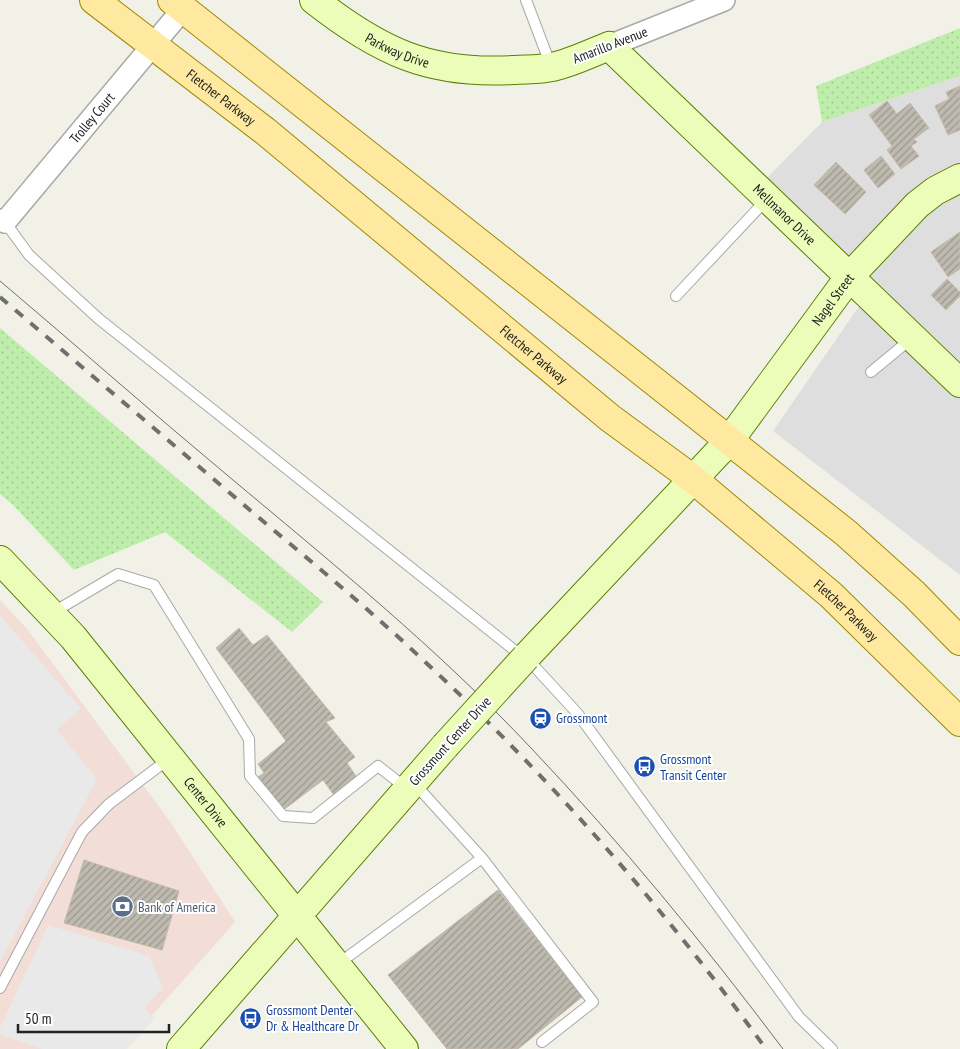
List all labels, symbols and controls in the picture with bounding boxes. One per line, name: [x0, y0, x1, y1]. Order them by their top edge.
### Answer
street label: Amarillo Avenue: [570, 22, 650, 68]
street label: Parkway Drive: [362, 29, 431, 72]
street label: Fletcher Parkway: [183, 65, 260, 130]
street label: Trolley Court: [65, 89, 119, 147]
street label: Mellmanor Drive: [749, 180, 820, 249]
street label: Nagel Street: [808, 270, 858, 329]
street label: Fletcher Parkway: [496, 321, 572, 388]
street label: Fletcher Parkway: [810, 575, 883, 646]
street label: Grossmont Center Drive: [405, 692, 495, 789]
station icon: Grossmont: [528, 706, 552, 730]
place label: Grossmont: [556, 709, 608, 727]
place label: Grossmont Transit Center: [660, 750, 727, 784]
bus stop icon: Grossmont Transit Center: [632, 755, 656, 779]
street label: Center Drive: [180, 773, 232, 831]
bank icon: Bank of America: [110, 895, 134, 919]
place label: Bank of America: [138, 898, 215, 916]
place label: Grossmont Denter Dr & Healthcare Dr: [266, 1001, 359, 1035]
scale bar: [18, 1002, 169, 1034]
bus stop icon: Grossmont Denter Dr & Healthcare Dr: [238, 1006, 262, 1030]
text: 50 m: [25, 1009, 51, 1028]

